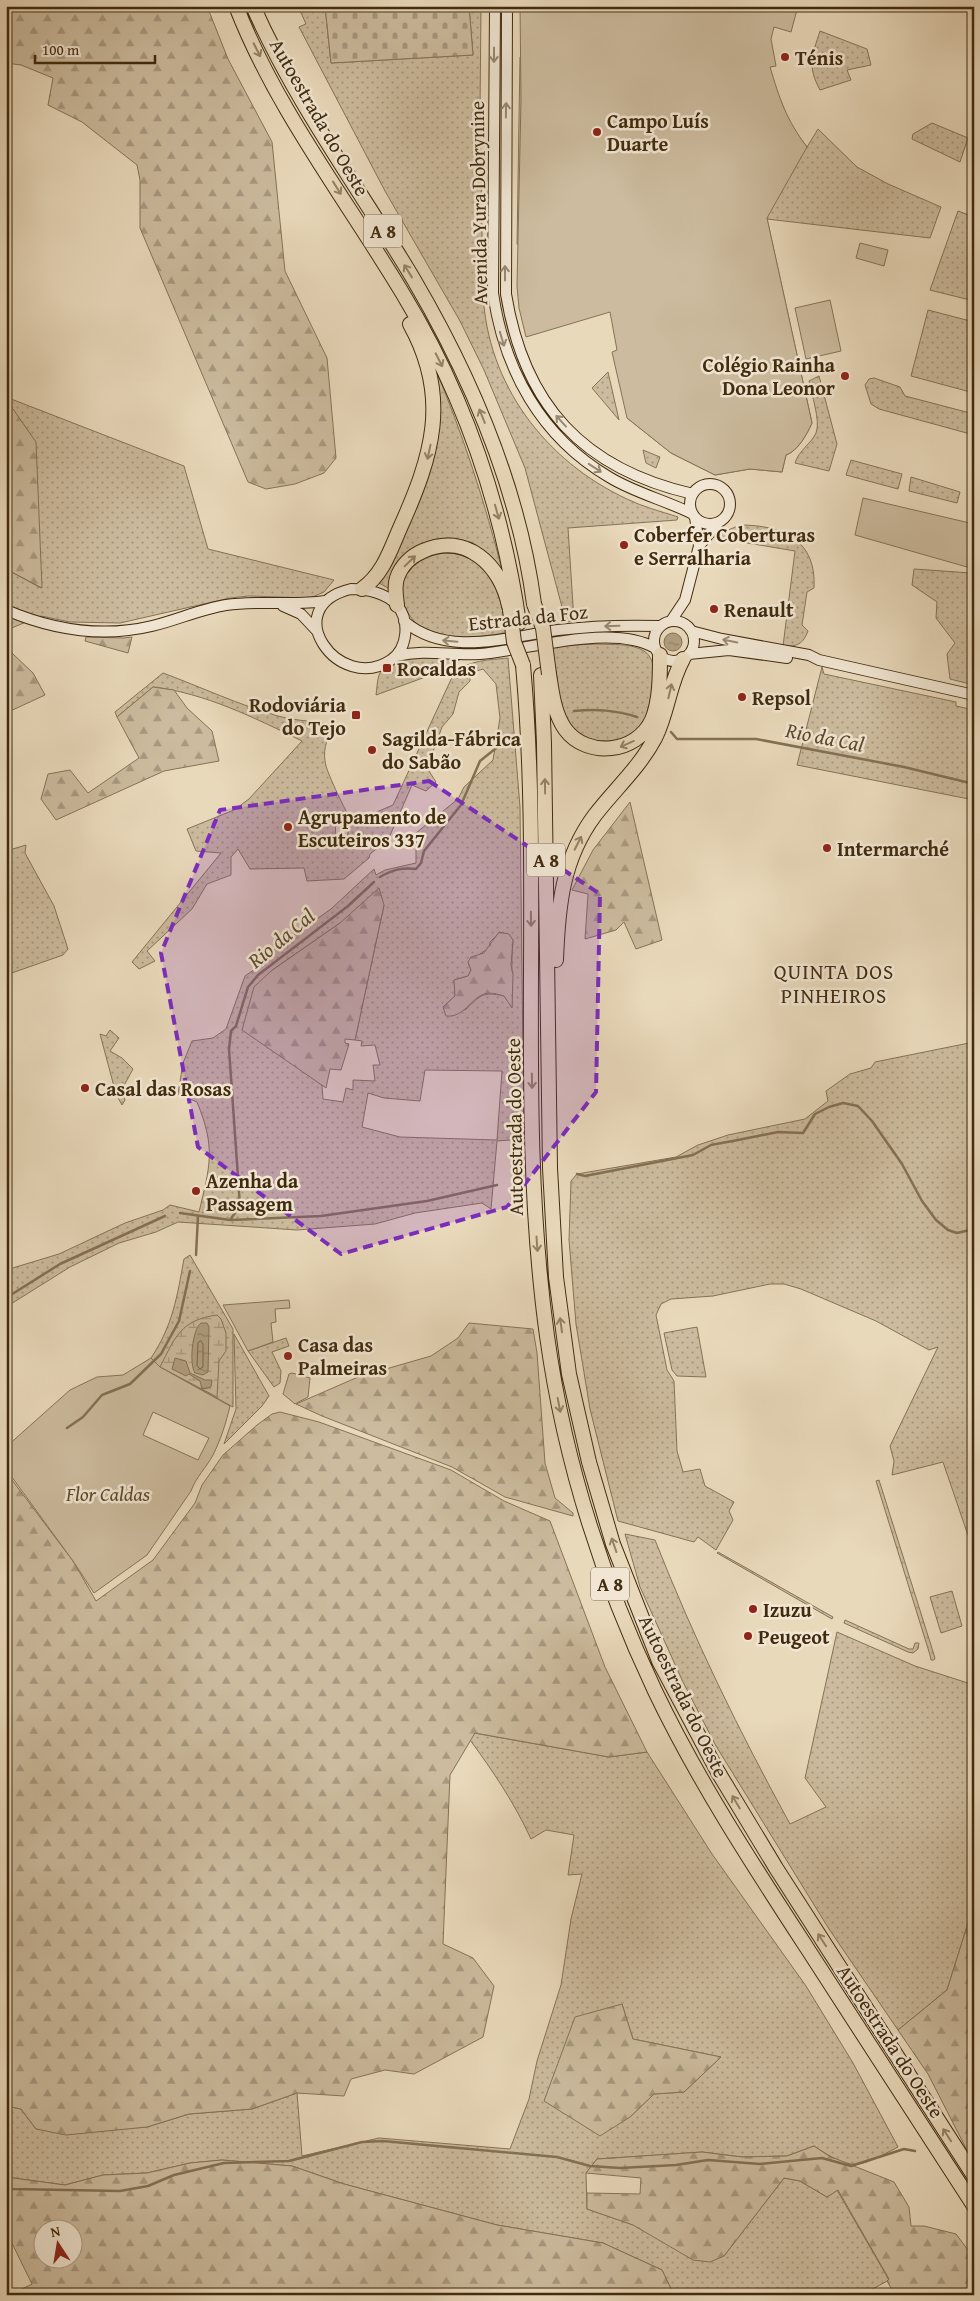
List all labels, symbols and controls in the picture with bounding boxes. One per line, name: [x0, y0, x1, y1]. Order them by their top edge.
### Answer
scale bar: [35, 32, 155, 64]
street label: Autoestrada do Oeste: [263, 33, 377, 201]
text: 100 m: [42, 39, 80, 60]
one-way arrow: [252, 43, 262, 58]
place label: Ténis: [795, 43, 843, 72]
one-way arrow: [489, 46, 499, 63]
marker: Ténis: [779, 51, 791, 63]
street label: Avenida Yura Dobrynine: [462, 101, 494, 305]
one-way arrow: [501, 102, 511, 118]
place label: Campo Luís Duarte: [607, 106, 709, 158]
marker: Campo Luís Duarte: [591, 126, 603, 138]
one-way arrow: [333, 181, 343, 195]
road number: A 8: [364, 215, 402, 248]
one-way arrow: [403, 265, 413, 279]
one-way arrow: [500, 265, 510, 281]
one-way arrow: [498, 331, 508, 347]
place label: Colégio Rainha Dona Leonor: [703, 350, 836, 402]
one-way arrow: [435, 352, 444, 367]
marker: Colégio Rainha Dona Leonor: [839, 370, 851, 382]
one-way arrow: [476, 409, 486, 424]
one-way arrow: [555, 415, 567, 428]
one-way arrow: [424, 444, 434, 460]
one-way arrow: [588, 463, 602, 473]
one-way arrow: [493, 503, 502, 519]
place label: Coberfer Coberturas e Serralharia: [634, 520, 815, 572]
marker: Coberfer Coberturas e Serralharia: [618, 539, 630, 551]
one-way arrow: [403, 555, 416, 567]
place label: Renault: [724, 595, 794, 624]
street label: Estrada da Foz: [467, 596, 589, 638]
marker: Renault: [708, 603, 720, 615]
one-way arrow: [604, 621, 620, 631]
one-way arrow: [723, 635, 739, 645]
one-way arrow: [443, 636, 459, 645]
place label: Rocaldas: [397, 654, 476, 683]
marker: Rocaldas: [381, 662, 393, 674]
one-way arrow: [666, 683, 676, 699]
place label: Repsol: [752, 683, 811, 712]
place label: Rodoviária do Tejo: [249, 690, 347, 742]
marker: Repsol: [736, 691, 748, 703]
marker: Rodoviária do Tejo: [350, 709, 362, 721]
water label: Rio da Cal: [782, 714, 867, 760]
place label: Sagilda-Fábrica do Sabão: [382, 724, 522, 776]
one-way arrow: [620, 739, 635, 749]
marker: Sagilda-Fábrica do Sabão: [366, 744, 378, 756]
one-way arrow: [540, 778, 550, 794]
place label: Agrupamento de Escuteiros 337: [298, 802, 446, 854]
marker: Agrupamento de Escuteiros 337: [282, 821, 294, 833]
place label: Intermarché: [837, 834, 949, 863]
one-way arrow: [573, 835, 583, 850]
marker: Intermarché: [821, 842, 833, 854]
road number: A 8: [527, 844, 565, 876]
water label: Rio da Cal: [240, 901, 321, 976]
one-way arrow: [526, 911, 535, 927]
district label: QUINTA DOS PINHEIROS: [774, 956, 894, 1011]
street label: Autoestrada do Oeste: [498, 1038, 530, 1216]
one-way arrow: [528, 1073, 537, 1089]
place label: Casal das Rosas: [95, 1074, 231, 1103]
marker: Casal das Rosas: [79, 1082, 91, 1094]
place label: Azenha da Passagem: [206, 1166, 299, 1218]
marker: Azenha da Passagem: [190, 1185, 202, 1197]
one-way arrow: [533, 1236, 542, 1252]
one-way arrow: [556, 1318, 566, 1334]
place label: Casa das Palmeiras: [298, 1330, 387, 1382]
marker: Casa das Palmeiras: [282, 1350, 294, 1362]
one-way arrow: [555, 1396, 564, 1412]
park label: Flor Caldas: [65, 1479, 151, 1508]
one-way arrow: [609, 1538, 618, 1553]
road number: A 8: [591, 1568, 629, 1600]
place label: Izuzu: [763, 1595, 812, 1624]
marker: Izuzu: [747, 1603, 759, 1615]
street label: Autoestrada do Oeste: [632, 1610, 736, 1782]
place label: Peugeot: [758, 1622, 830, 1651]
marker: Peugeot: [742, 1630, 754, 1642]
one-way arrow: [730, 1795, 740, 1809]
one-way arrow: [817, 1933, 827, 1947]
street label: Autoestrada do Oeste: [830, 1959, 952, 2123]
one-way arrow: [942, 2129, 952, 2143]
north arrow: [32, 2218, 82, 2268]
text: N: [49, 2220, 63, 2242]

